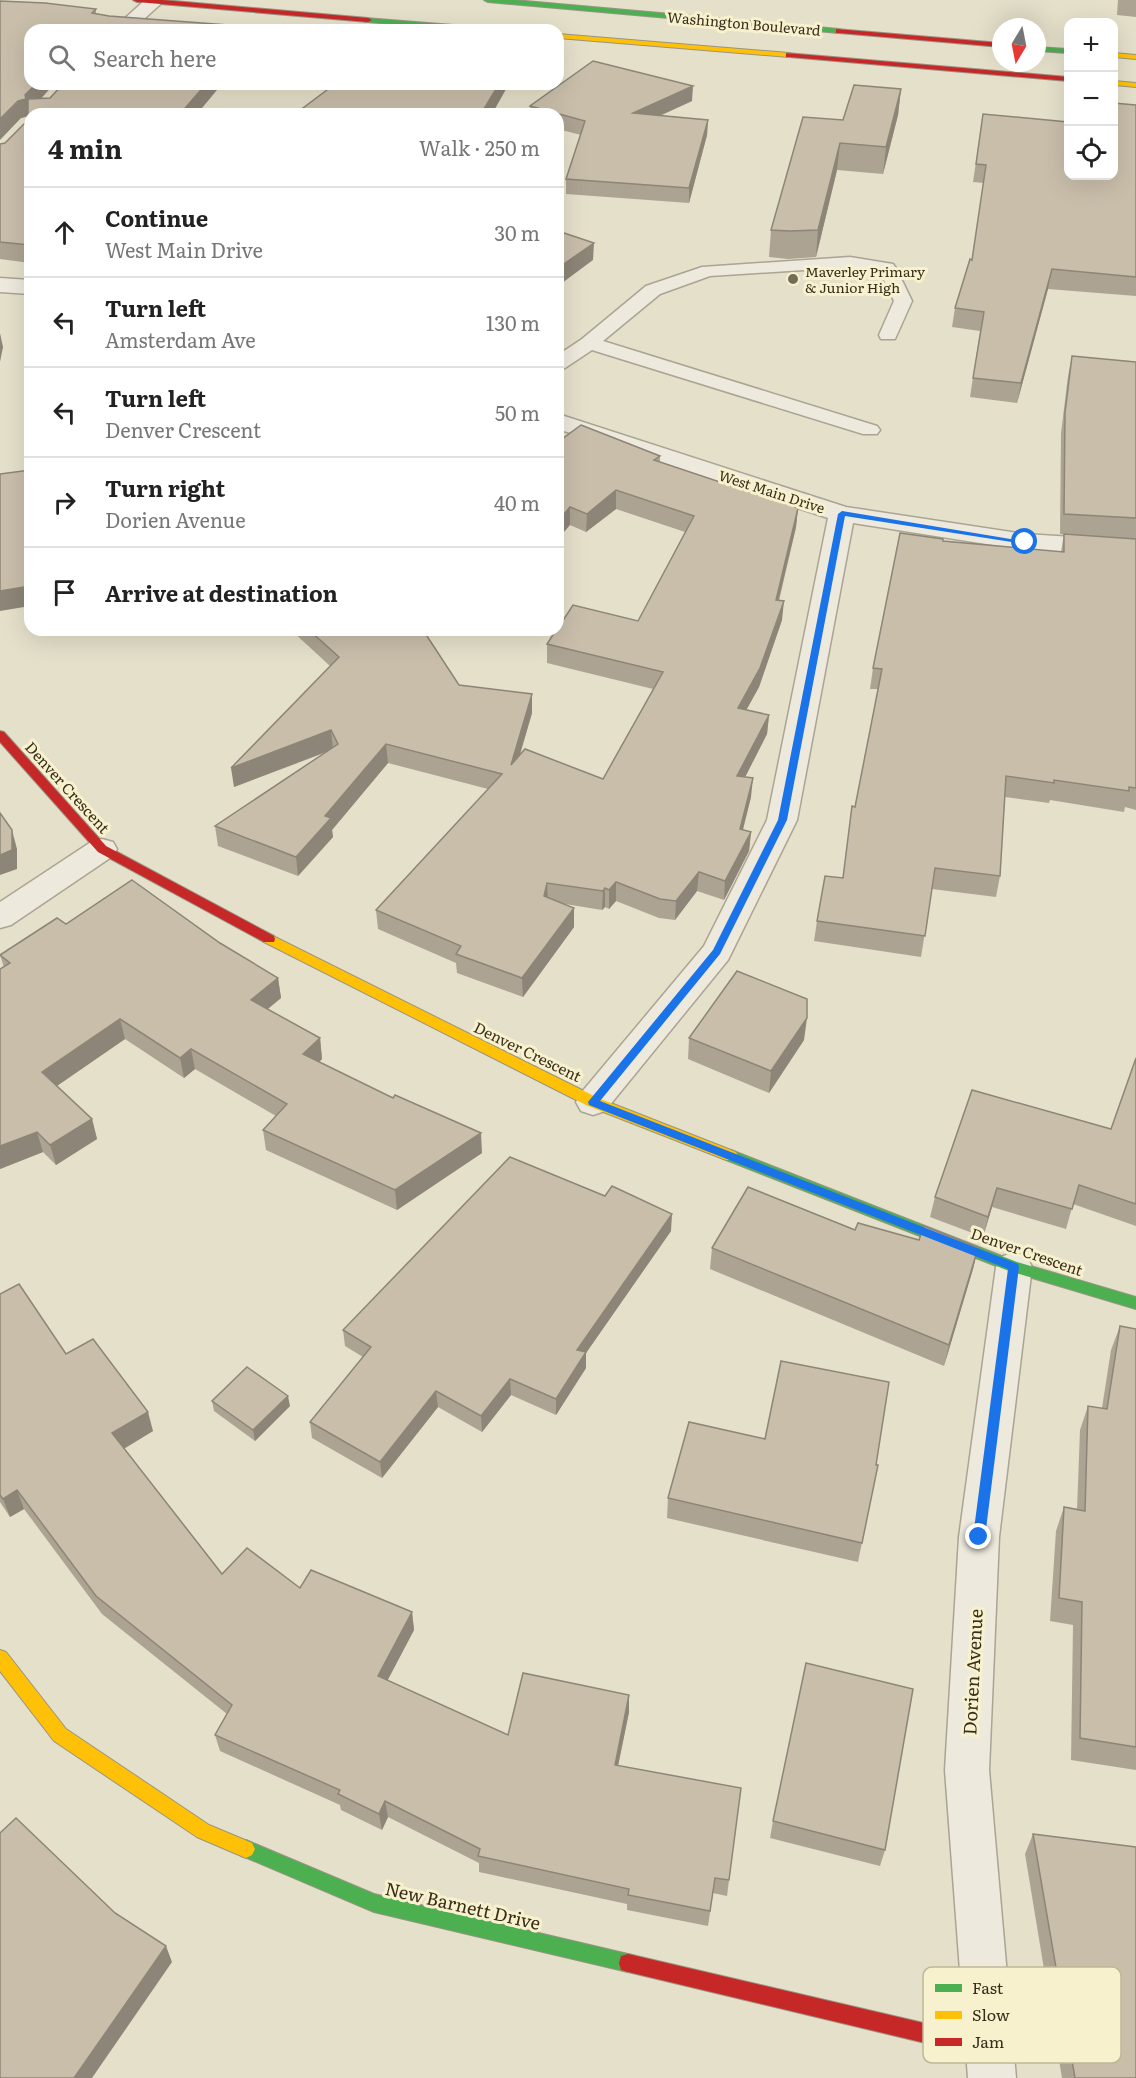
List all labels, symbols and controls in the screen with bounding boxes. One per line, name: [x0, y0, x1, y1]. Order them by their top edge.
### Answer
street label: Washington Boulevard: [666, 6, 822, 40]
north arrow: [992, 18, 1046, 72]
map controls: [1064, 18, 1118, 180]
button: +: [1064, 18, 1118, 72]
search box: [24, 24, 564, 90]
icon: search: [45, 41, 78, 74]
text: Search here: [93, 41, 216, 74]
button: −: [1064, 72, 1118, 126]
button: locate: [1064, 126, 1118, 180]
text: 4 min: [48, 128, 122, 167]
text: Walk · 250 m: [419, 132, 540, 162]
text: Continue: [105, 201, 208, 234]
icon: ahead: [48, 216, 81, 249]
text: 30 m: [494, 217, 540, 247]
text: West Main Drive: [105, 234, 263, 264]
place label: Maverley Primary & Junior High: [805, 261, 926, 297]
marker: Maverley Primary & Junior High: [786, 272, 800, 286]
text: Turn left: [105, 291, 206, 324]
icon: left: [48, 306, 81, 339]
text: 130 m: [486, 307, 540, 337]
text: Amsterdam Ave: [105, 324, 256, 354]
text: Turn left: [105, 381, 206, 414]
icon: left: [48, 396, 81, 429]
text: 50 m: [495, 397, 540, 427]
text: Denver Crescent: [105, 414, 261, 444]
street label: West Main Drive: [716, 464, 828, 518]
text: Turn right: [105, 471, 225, 504]
icon: right: [48, 486, 81, 519]
text: 40 m: [494, 487, 540, 517]
text: Dorien Avenue: [105, 504, 246, 534]
route start: [1011, 528, 1037, 554]
icon: arrive: [48, 576, 81, 609]
text: Arrive at destination: [105, 576, 338, 609]
street label: Denver Crescent: [20, 736, 116, 838]
street label: Denver Crescent: [470, 1015, 586, 1087]
street label: Denver Crescent: [968, 1221, 1086, 1281]
route end: [965, 1523, 991, 1549]
street label: Dorien Avenue: [955, 1608, 989, 1736]
street label: New Barnett Drive: [383, 1874, 543, 1936]
legend: [923, 1967, 1121, 2063]
text: Fast: [972, 1975, 1004, 1999]
text: Slow: [972, 2002, 1010, 2026]
text: Jam: [972, 2029, 1005, 2053]

